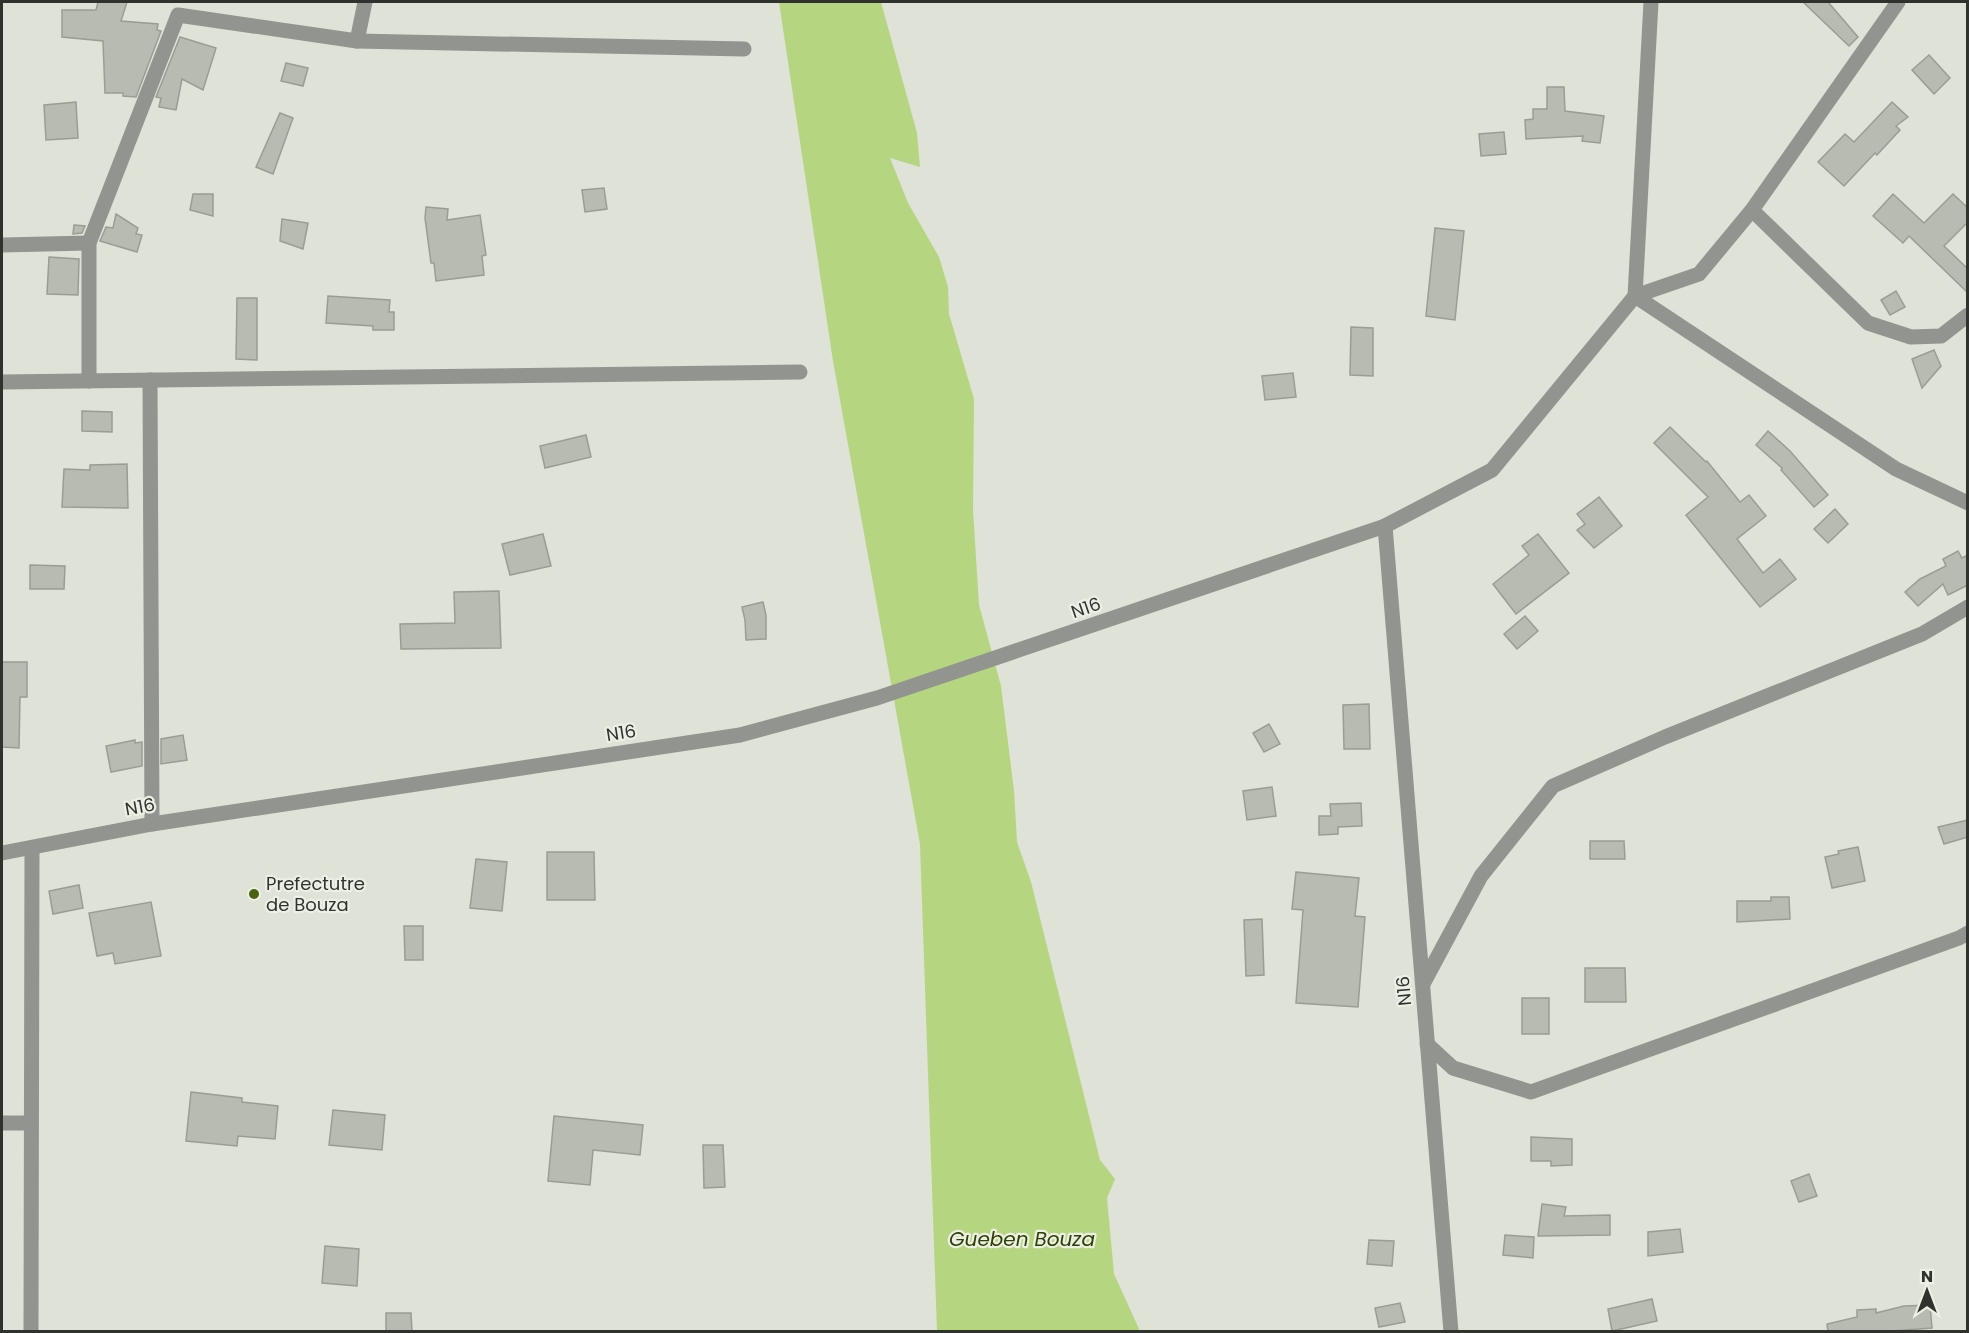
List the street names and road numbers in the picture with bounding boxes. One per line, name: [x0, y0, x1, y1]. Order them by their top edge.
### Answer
street label: N16: [1068, 591, 1104, 624]
street label: N16: [604, 718, 638, 747]
street label: N16: [123, 792, 157, 821]
street label: N16: [1390, 975, 1417, 1007]

